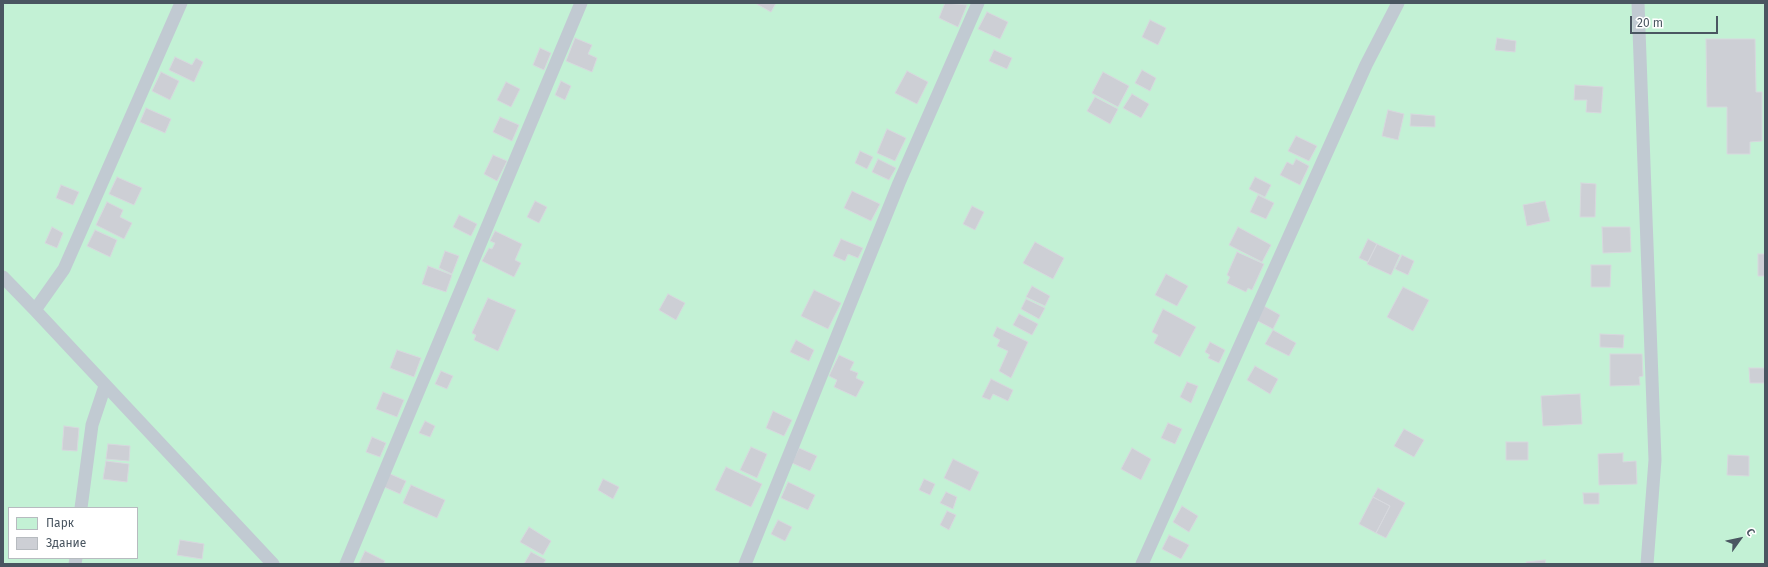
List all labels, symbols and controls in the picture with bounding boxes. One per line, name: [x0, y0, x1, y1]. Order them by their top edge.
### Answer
scale bar: [1632, 8, 1720, 34]
text: 20 m: [1637, 16, 1663, 30]
legend: [8, 507, 138, 559]
text: Парк: [46, 516, 74, 530]
north arrow: [1720, 519, 1760, 559]
text: С: [1743, 526, 1758, 538]
text: Здание: [46, 536, 86, 550]

